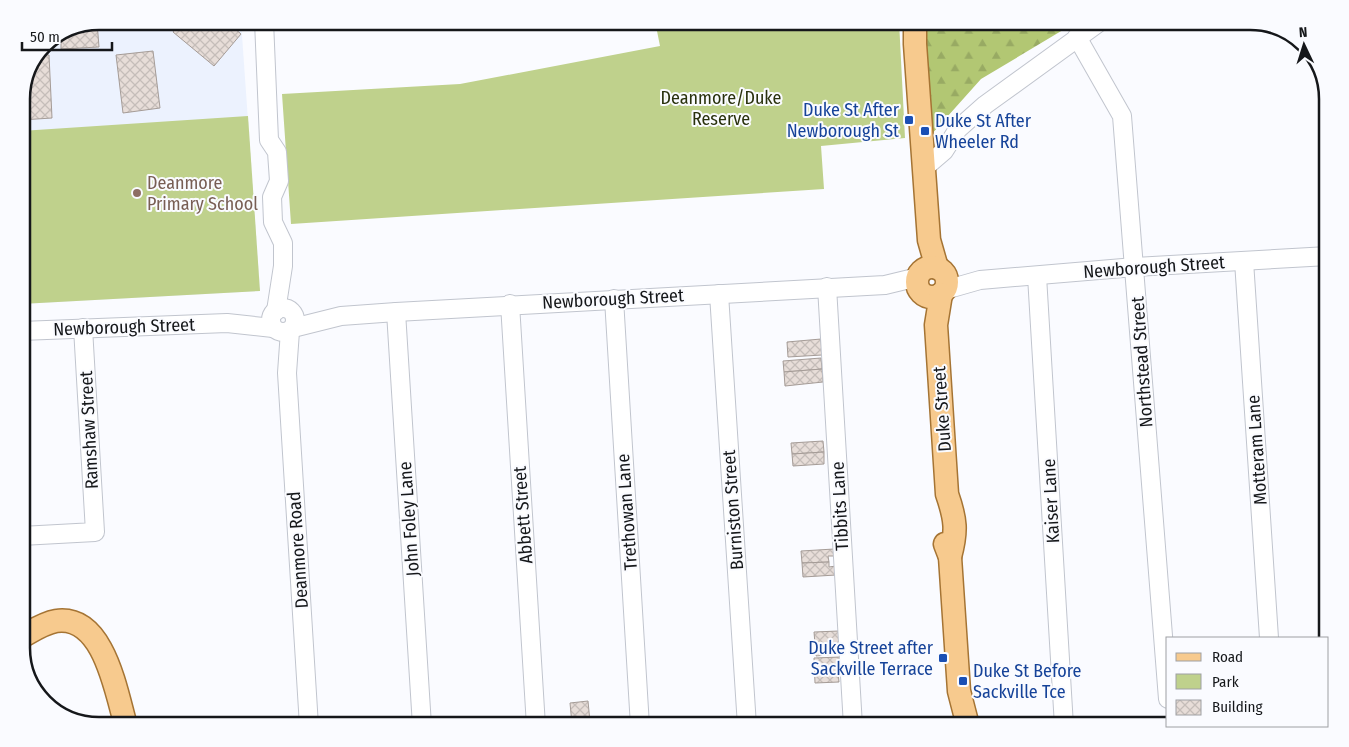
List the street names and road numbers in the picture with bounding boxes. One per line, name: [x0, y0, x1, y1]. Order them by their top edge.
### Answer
street label: Newborough Street: [1083, 251, 1226, 283]
street label: Newborough Street: [542, 284, 684, 314]
street label: Northstead Street: [1126, 296, 1158, 428]
street label: Newborough Street: [53, 314, 195, 340]
street label: Duke Street: [928, 365, 956, 452]
street label: Ramshaw Street: [75, 370, 103, 490]
street label: Motteram Lane: [1242, 394, 1272, 506]
street label: Burniston Street: [718, 449, 748, 571]
street label: Trethowan Lane: [612, 453, 642, 571]
street label: Kaiser Lane: [1038, 458, 1064, 544]
street label: John Foley Lane: [394, 461, 424, 577]
street label: Tibbits Lane: [827, 461, 853, 551]
street label: Abbett Street: [509, 465, 537, 565]
street label: Deanmore Road: [283, 491, 313, 609]

